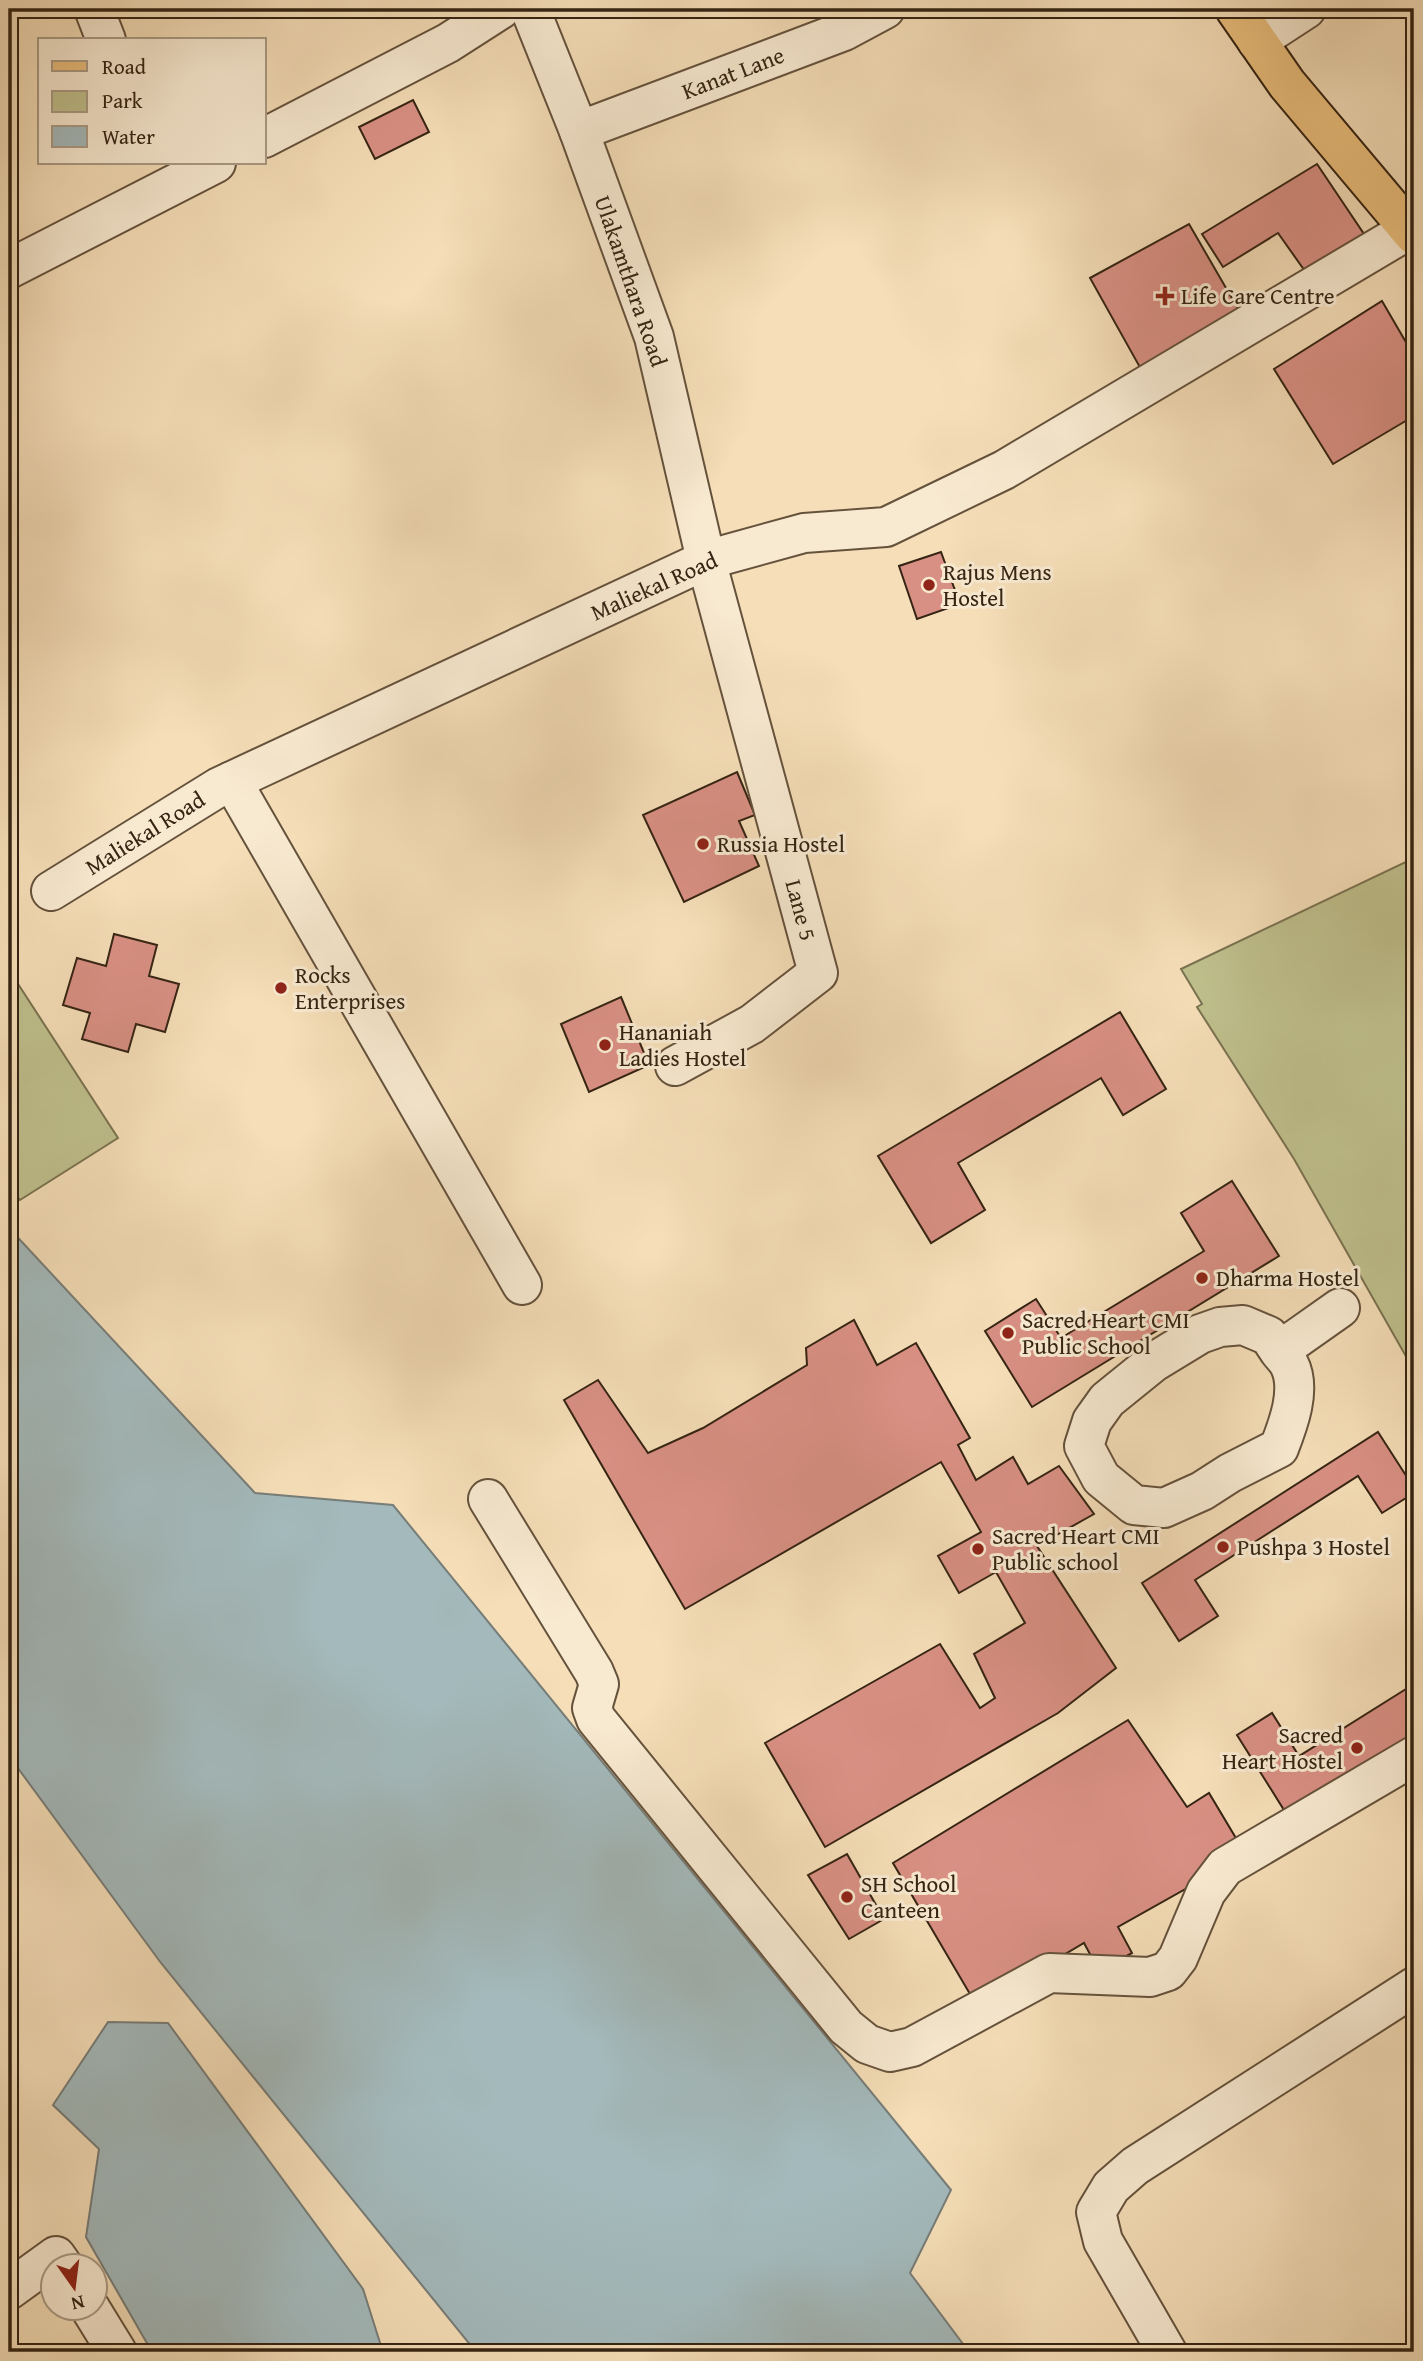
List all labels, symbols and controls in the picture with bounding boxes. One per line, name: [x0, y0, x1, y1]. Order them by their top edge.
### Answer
legend: [38, 38, 266, 164]
street label: Kanat Lane: [677, 38, 789, 107]
text: Road: [102, 51, 147, 82]
text: Park: [102, 85, 143, 116]
text: Water: [102, 121, 155, 152]
street label: Ulakamthara Road: [587, 191, 676, 372]
place label: Life Care Centre: [1181, 279, 1335, 312]
marker: Life Care Centre: [1155, 286, 1175, 306]
street label: Maliekal Road: [585, 543, 723, 628]
place label: Rajus Mens Hostel: [943, 555, 1052, 614]
marker: Rajus Mens Hostel: [921, 577, 937, 593]
street label: Maliekal Road: [78, 782, 212, 883]
place label: Russia Hostel: [717, 827, 845, 860]
marker: Russia Hostel: [695, 836, 711, 852]
street label: Lane 5: [778, 876, 825, 944]
place label: Rocks Enterprises: [295, 958, 405, 1017]
marker: Rocks Enterprises: [273, 980, 289, 996]
place label: Hananiah Ladies Hostel: [619, 1015, 746, 1074]
marker: Hananiah Ladies Hostel: [597, 1037, 613, 1053]
place label: Dharma Hostel: [1216, 1261, 1359, 1294]
marker: Dharma Hostel: [1194, 1270, 1210, 1286]
place label: Sacred Heart CMI Public School: [1022, 1303, 1190, 1362]
marker: Sacred Heart CMI Public School: [1000, 1325, 1016, 1341]
place label: Sacred Heart CMI Public school: [992, 1519, 1160, 1578]
place label: Pushpa 3 Hostel: [1237, 1530, 1390, 1563]
marker: Pushpa 3 Hostel: [1215, 1539, 1231, 1555]
marker: Sacred Heart CMI Public school: [970, 1541, 986, 1557]
place label: Sacred Heart Hostel: [1222, 1718, 1344, 1777]
marker: Sacred Heart Hostel: [1349, 1740, 1365, 1756]
place label: SH School Canteen: [861, 1867, 956, 1926]
marker: SH School Canteen: [839, 1889, 855, 1905]
north arrow: [38, 2252, 108, 2322]
text: N: [68, 2288, 88, 2319]

